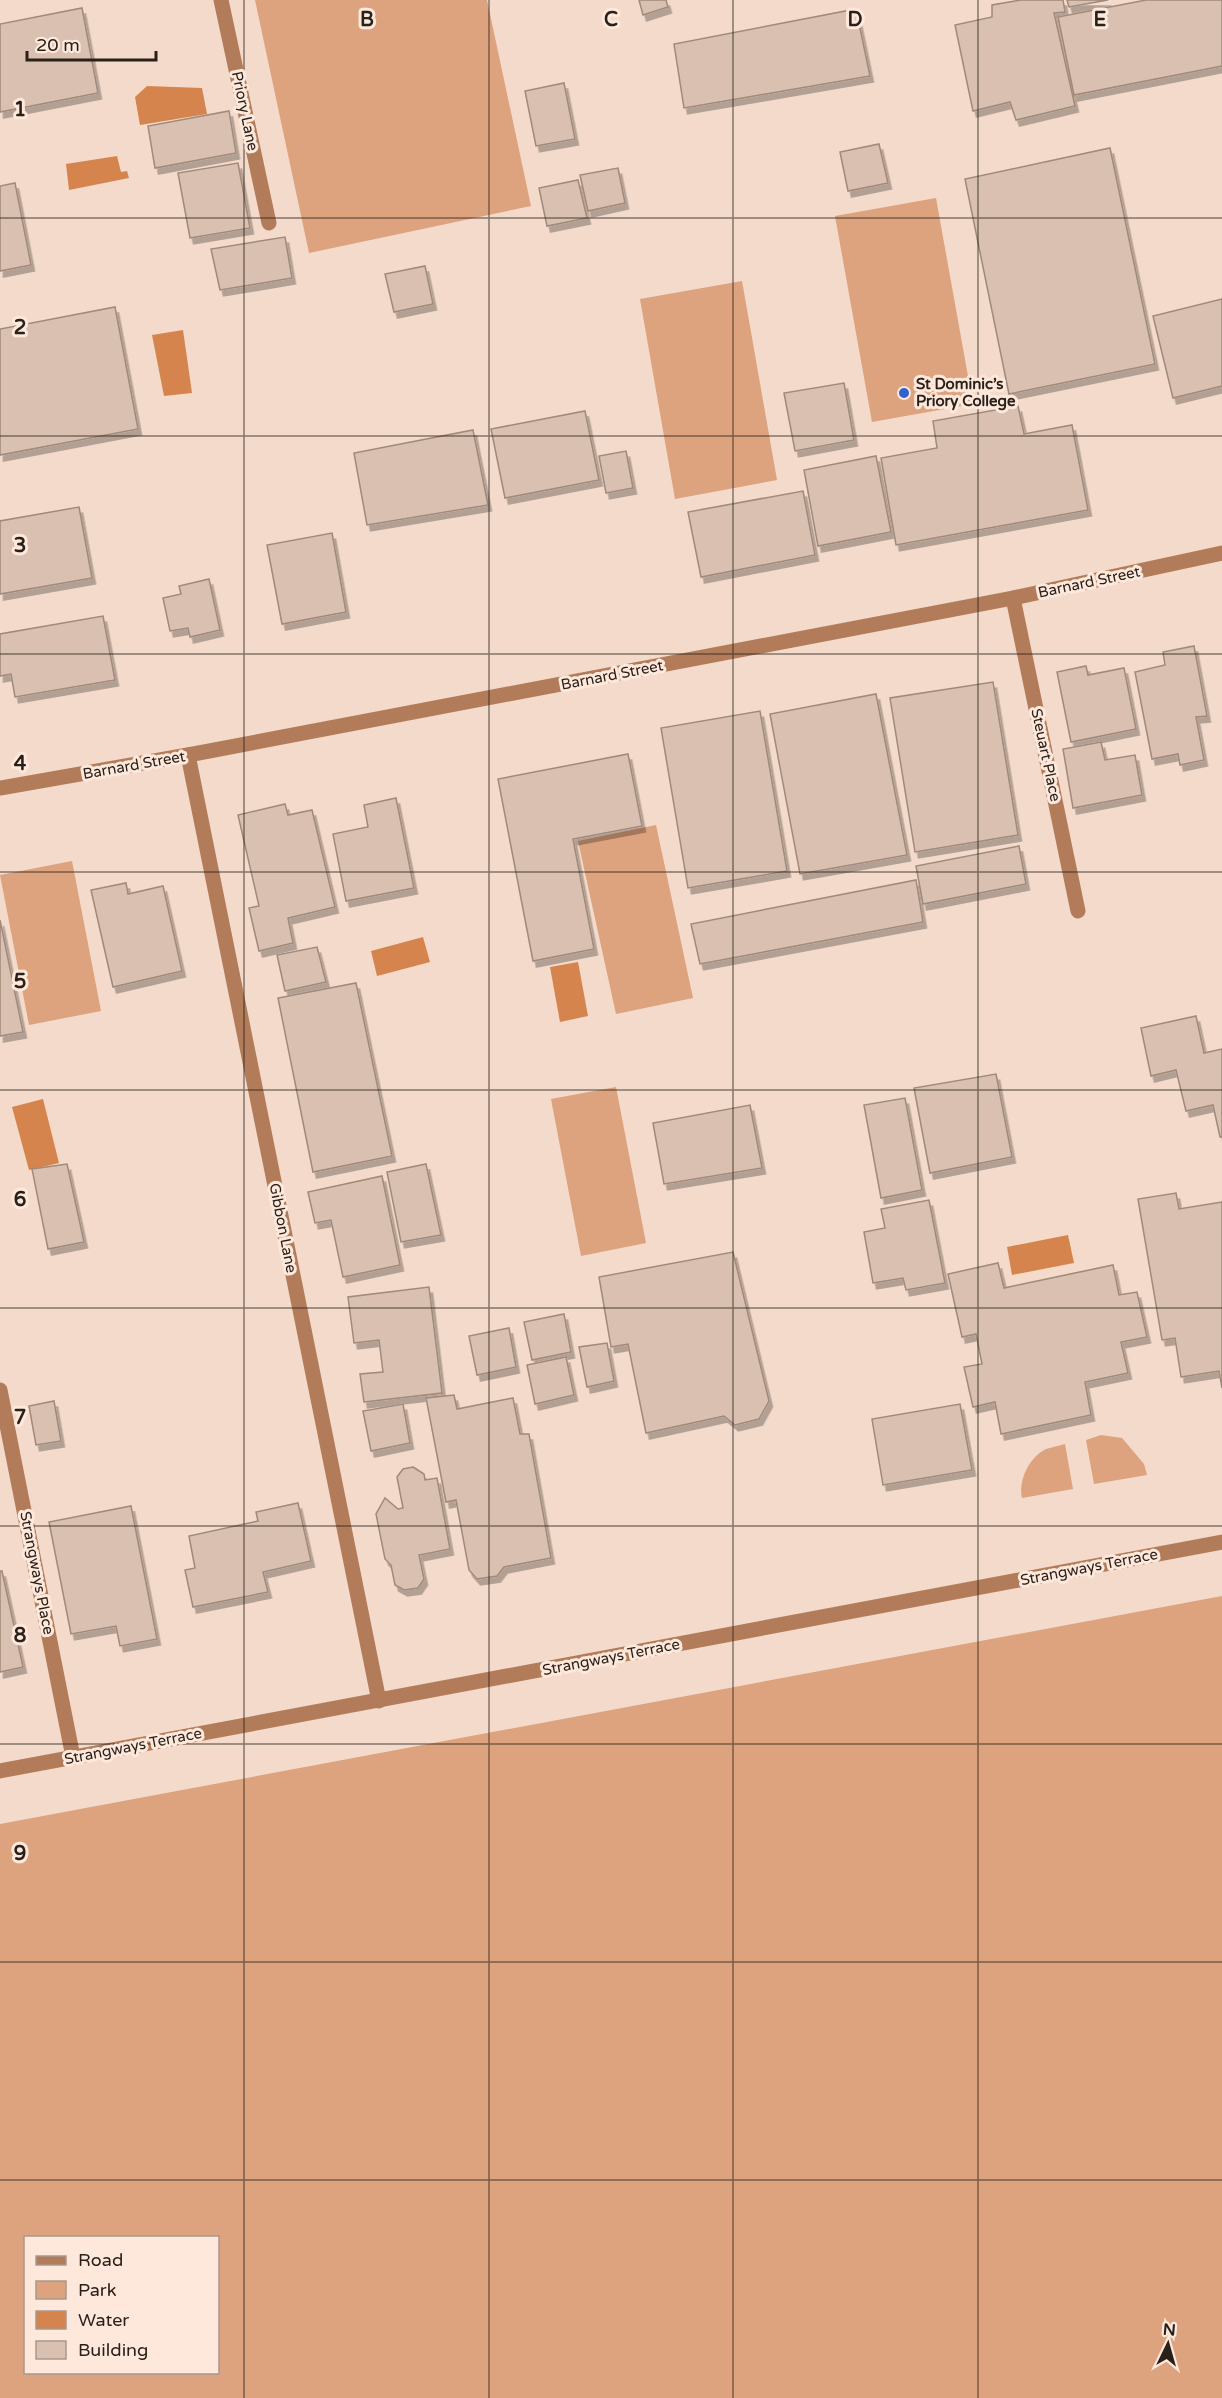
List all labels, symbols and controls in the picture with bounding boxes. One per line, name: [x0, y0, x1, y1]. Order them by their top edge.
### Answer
text: B: [360, 8, 374, 32]
text: C: [604, 8, 618, 32]
text: D: [847, 8, 863, 32]
text: E: [1094, 8, 1107, 32]
scale bar: [27, 24, 156, 62]
text: 20 m: [36, 34, 80, 56]
street label: Priory Lane: [228, 70, 262, 152]
text: 1: [14, 98, 26, 122]
text: 2: [14, 316, 26, 340]
place label: St Dominic’s Priory College: [916, 375, 1016, 411]
marker: St Dominic’s Priory College: [897, 386, 911, 400]
text: 3: [14, 534, 26, 558]
street label: Barnard Street: [1036, 562, 1142, 602]
street label: Barnard Street: [559, 656, 665, 694]
street label: Steuart Place: [1027, 707, 1065, 803]
street label: Barnard Street: [81, 747, 187, 783]
text: 4: [14, 752, 27, 776]
text: 5: [14, 970, 26, 994]
street label: Gibbon Lane: [265, 1182, 301, 1274]
text: 6: [14, 1188, 26, 1212]
text: 7: [14, 1406, 26, 1430]
street label: Strangways Place: [16, 1510, 58, 1636]
street label: Strangways Terrace: [1019, 1545, 1159, 1589]
text: 8: [14, 1624, 26, 1648]
street label: Strangways Terrace: [541, 1635, 681, 1679]
street label: Strangways Terrace: [63, 1724, 203, 1768]
text: 9: [14, 1842, 26, 1866]
legend: [24, 2236, 219, 2374]
text: Road: [78, 2249, 123, 2271]
text: Park: [78, 2279, 117, 2301]
text: Water: [78, 2309, 129, 2331]
north arrow: [1138, 2314, 1198, 2374]
text: N: [1162, 2320, 1176, 2341]
text: Building: [78, 2339, 148, 2361]

